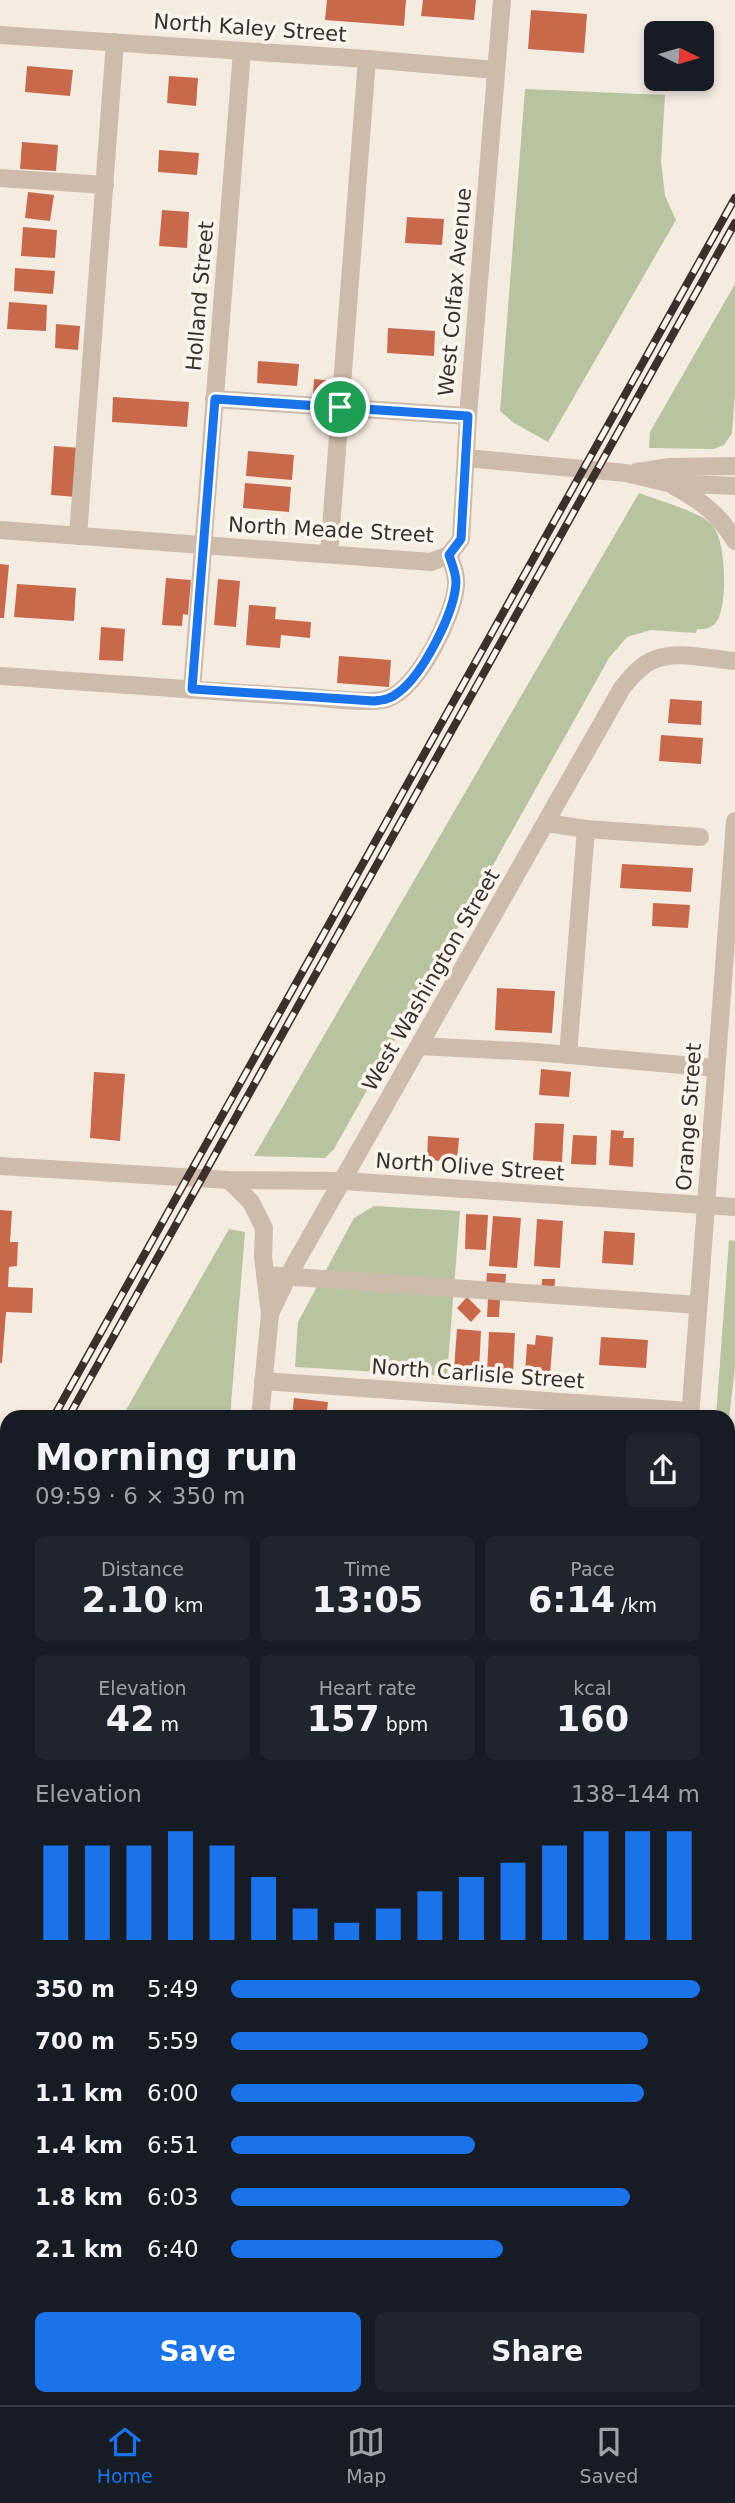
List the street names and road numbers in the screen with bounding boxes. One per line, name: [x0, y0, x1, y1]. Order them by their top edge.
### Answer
street label: North Kaley Street: [153, 9, 347, 47]
street label: West Colfax Avenue: [434, 187, 476, 397]
street label: Holland Street: [181, 220, 219, 372]
street label: North Meade Street: [227, 513, 435, 547]
street label: West Washington Street: [358, 865, 504, 1095]
street label: Orange Street: [672, 1042, 706, 1192]
street label: North Olive Street: [375, 1148, 565, 1186]
street label: North Carlisle Street: [371, 1355, 585, 1393]

